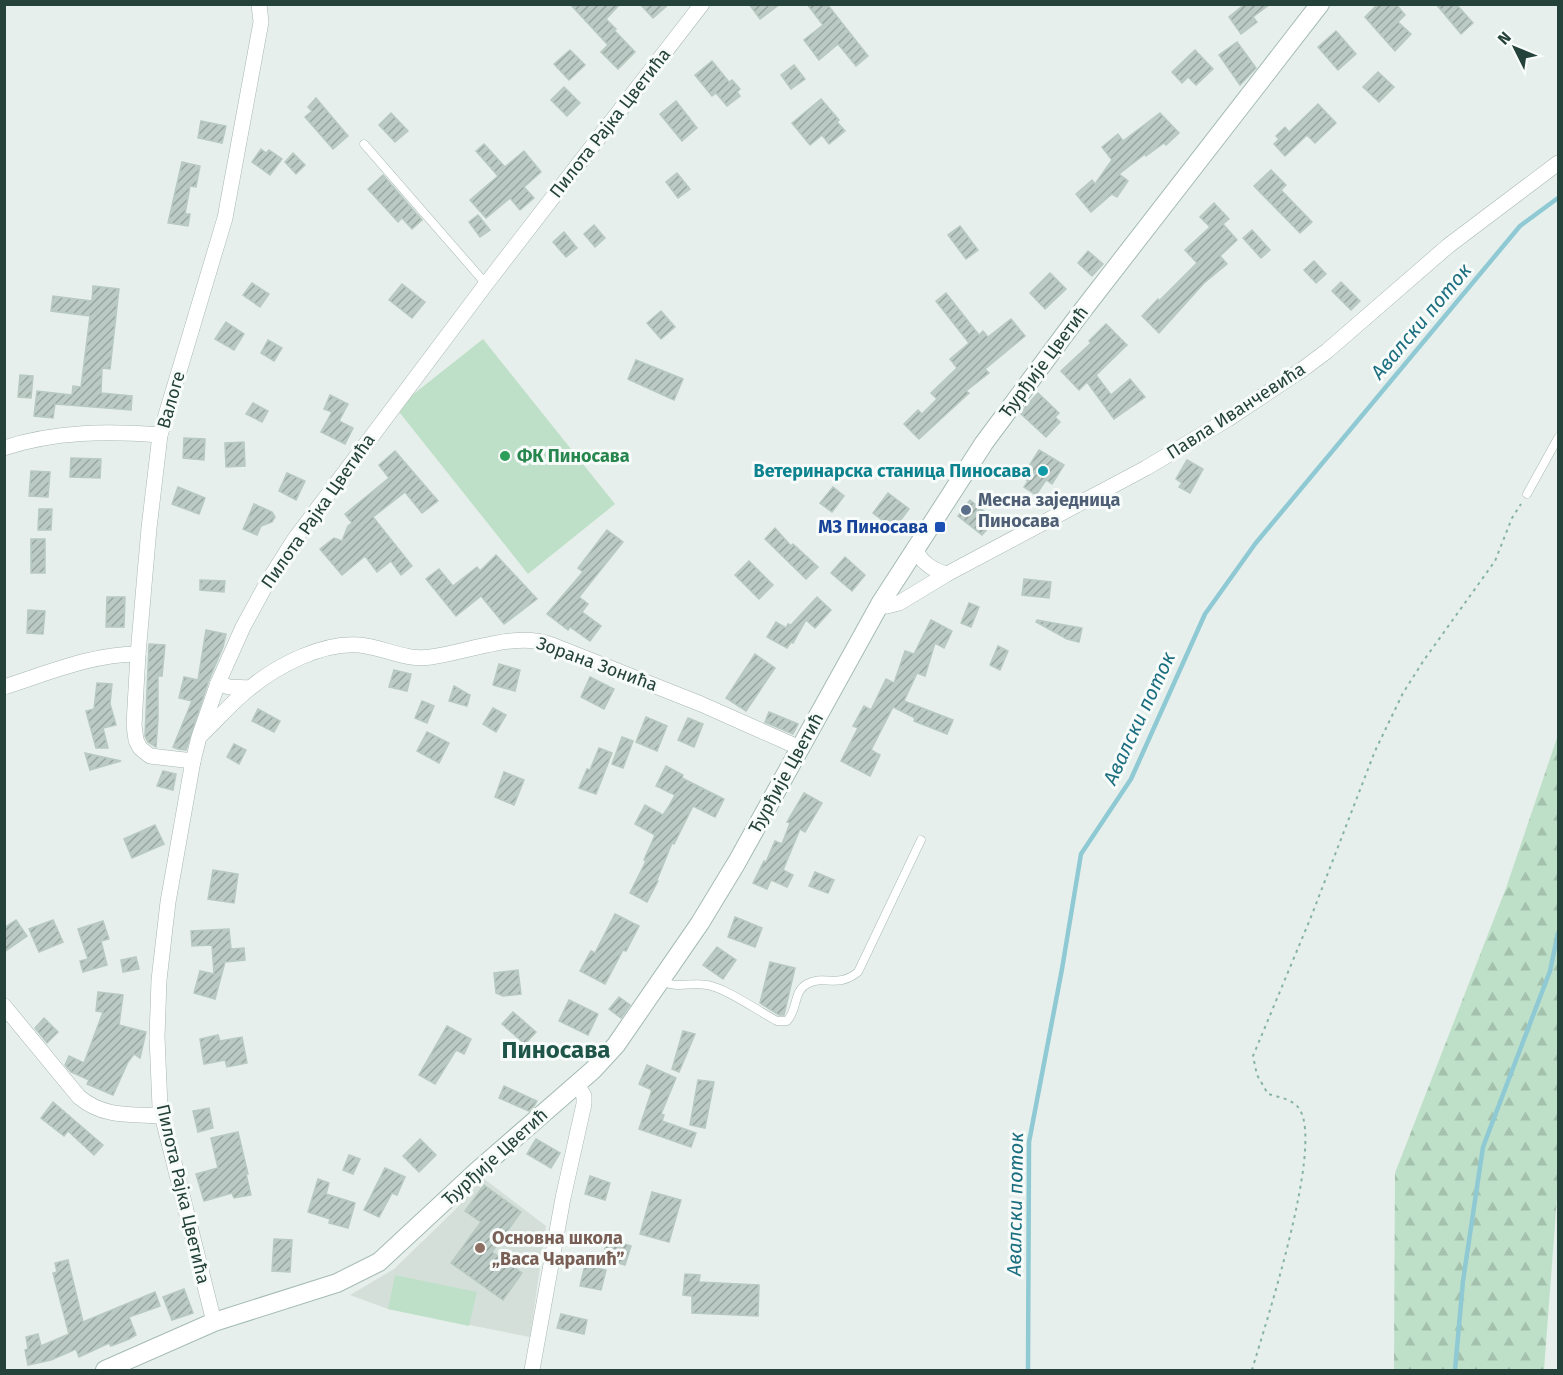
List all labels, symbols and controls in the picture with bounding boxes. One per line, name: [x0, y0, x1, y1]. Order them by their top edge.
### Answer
north arrow: [1485, 18, 1545, 78]
text: N: [1494, 28, 1515, 48]
street label: Пилота Рајка Цветића: [545, 44, 675, 202]
water label: Авалски поток: [1365, 258, 1477, 385]
street label: Ђурђије Цветић: [995, 302, 1093, 422]
street label: Павла Иванчевића: [1163, 358, 1309, 464]
street label: Валоге: [152, 369, 190, 431]
street label: Пилота Рајка Цветића: [256, 429, 380, 593]
place label: ФК Пиносава: [517, 445, 630, 467]
marker: ФК Пиносава: [498, 449, 512, 463]
place label: Ветеринарска станица Пиносава: [754, 460, 1031, 482]
marker: Ветеринарска станица Пиносава: [1036, 464, 1050, 478]
place label: Месна заједница Пиносава: [978, 489, 1121, 532]
marker: Месна заједница Пиносава: [959, 503, 973, 517]
place label: МЗ Пиносава: [818, 516, 928, 538]
marker: МЗ Пиносава: [933, 520, 947, 534]
street label: Зорана Зонића: [533, 632, 661, 696]
water label: Авалски поток: [1097, 647, 1180, 789]
street label: Ђурђије Цветић: [744, 709, 828, 837]
district label: Пиносава: [502, 1036, 610, 1064]
street label: Пилота Рајка Цветића: [152, 1102, 214, 1286]
street label: Ђурђије Цветић: [438, 1104, 552, 1210]
water label: Авалски поток: [1002, 1132, 1028, 1277]
place label: Основна школа „Васа Чарапић”: [492, 1227, 625, 1270]
marker: Основна школа „Васа Чарапић”: [473, 1241, 487, 1255]

